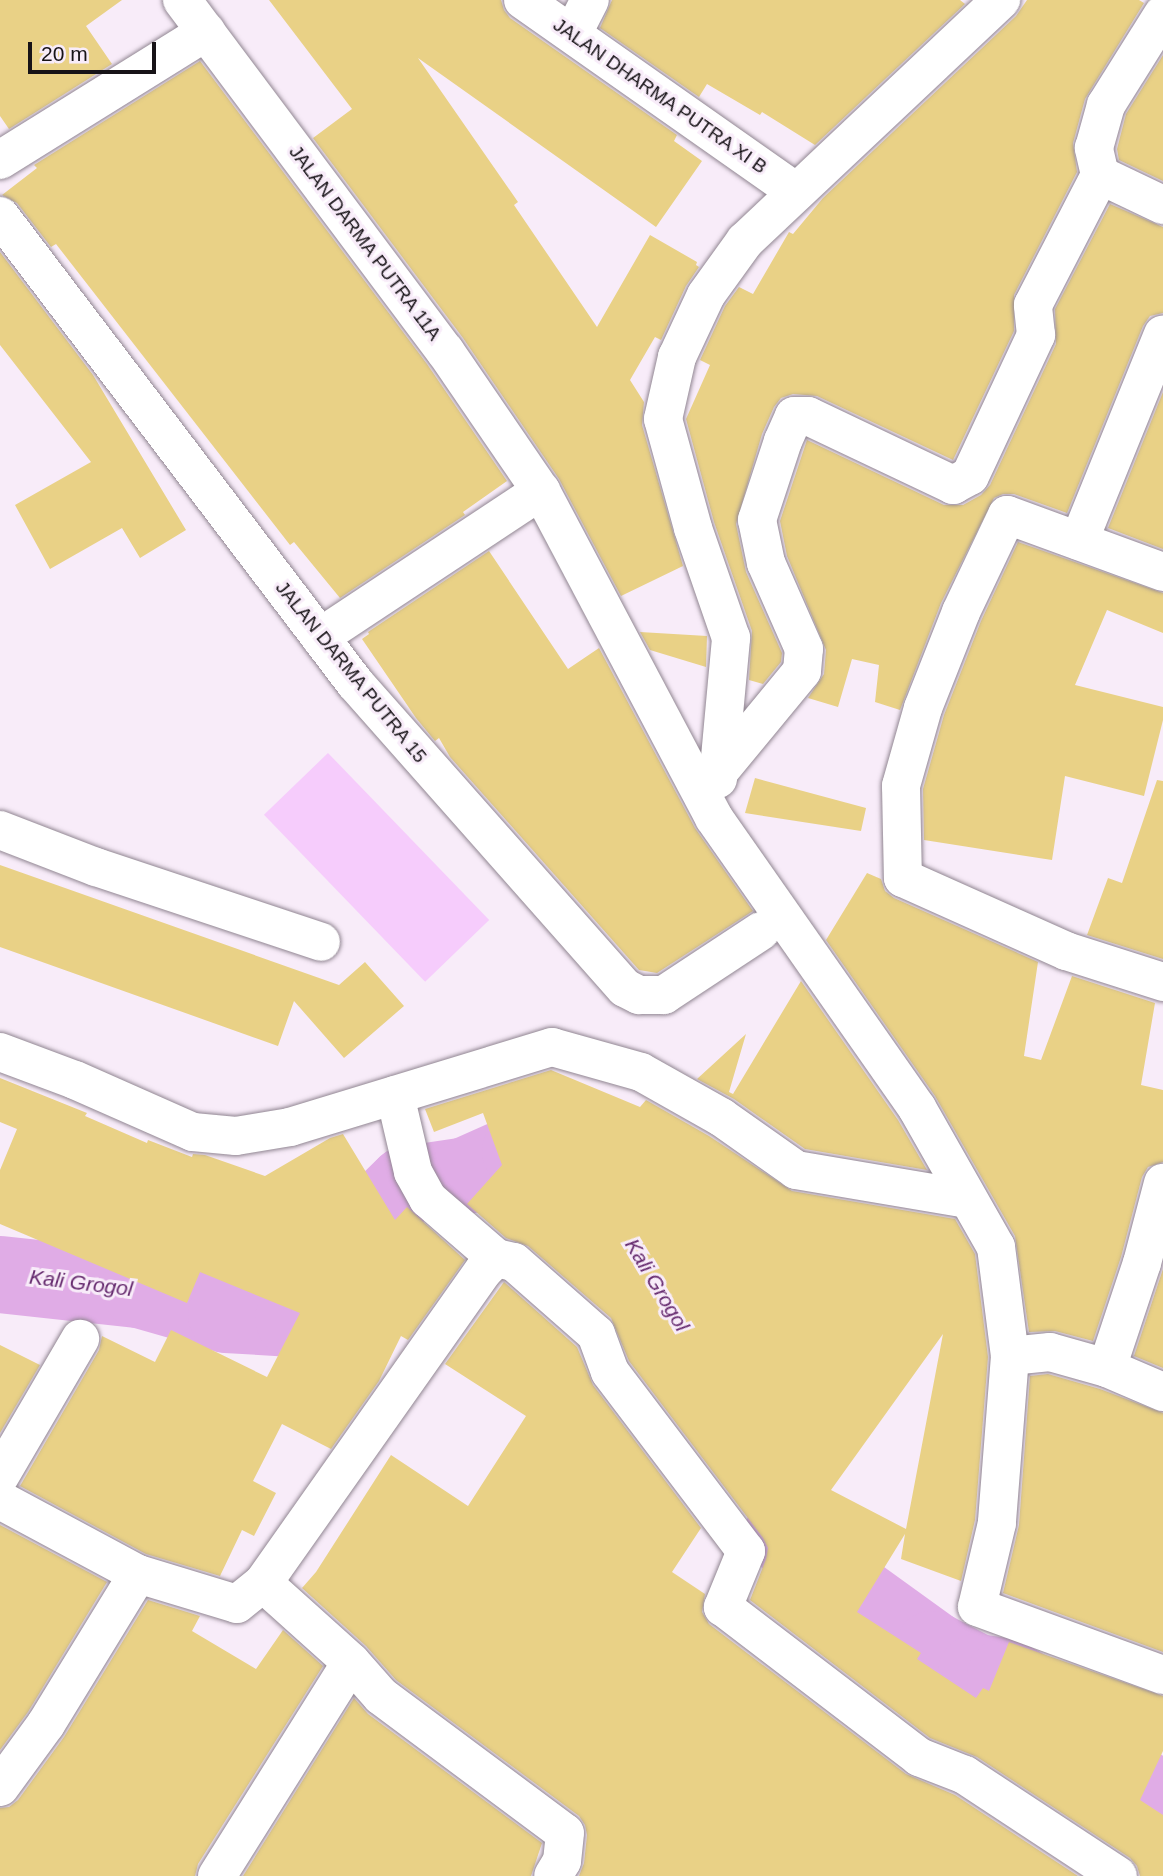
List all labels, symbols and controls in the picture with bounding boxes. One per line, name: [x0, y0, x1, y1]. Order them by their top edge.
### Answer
street label: JALAN DHARMA PUTRA XI B: [548, 13, 772, 179]
scale bar: [32, 28, 159, 72]
text: 20 m: [41, 42, 88, 65]
street label: JALAN DARMA PUTRA 11A: [284, 140, 446, 346]
street label: JALAN DARMA PUTRA 15: [270, 576, 432, 768]
water label: Kali Grogol: [619, 1234, 695, 1336]
water label: Kali Grogol: [28, 1264, 134, 1302]

